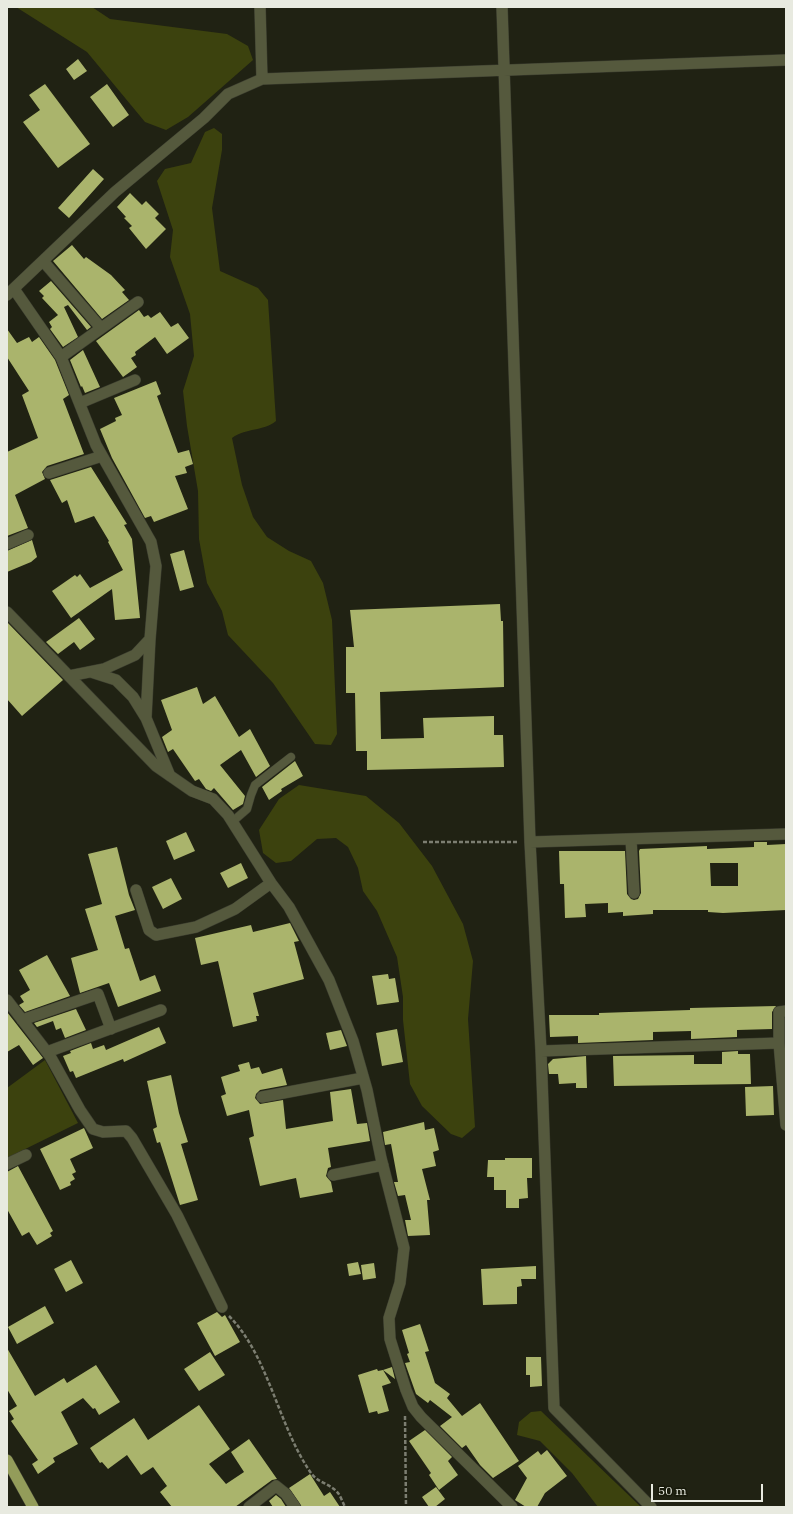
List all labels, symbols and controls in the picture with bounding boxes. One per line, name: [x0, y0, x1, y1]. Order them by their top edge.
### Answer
scale bar: [653, 1476, 765, 1502]
text: 50 m: [658, 1483, 687, 1498]

